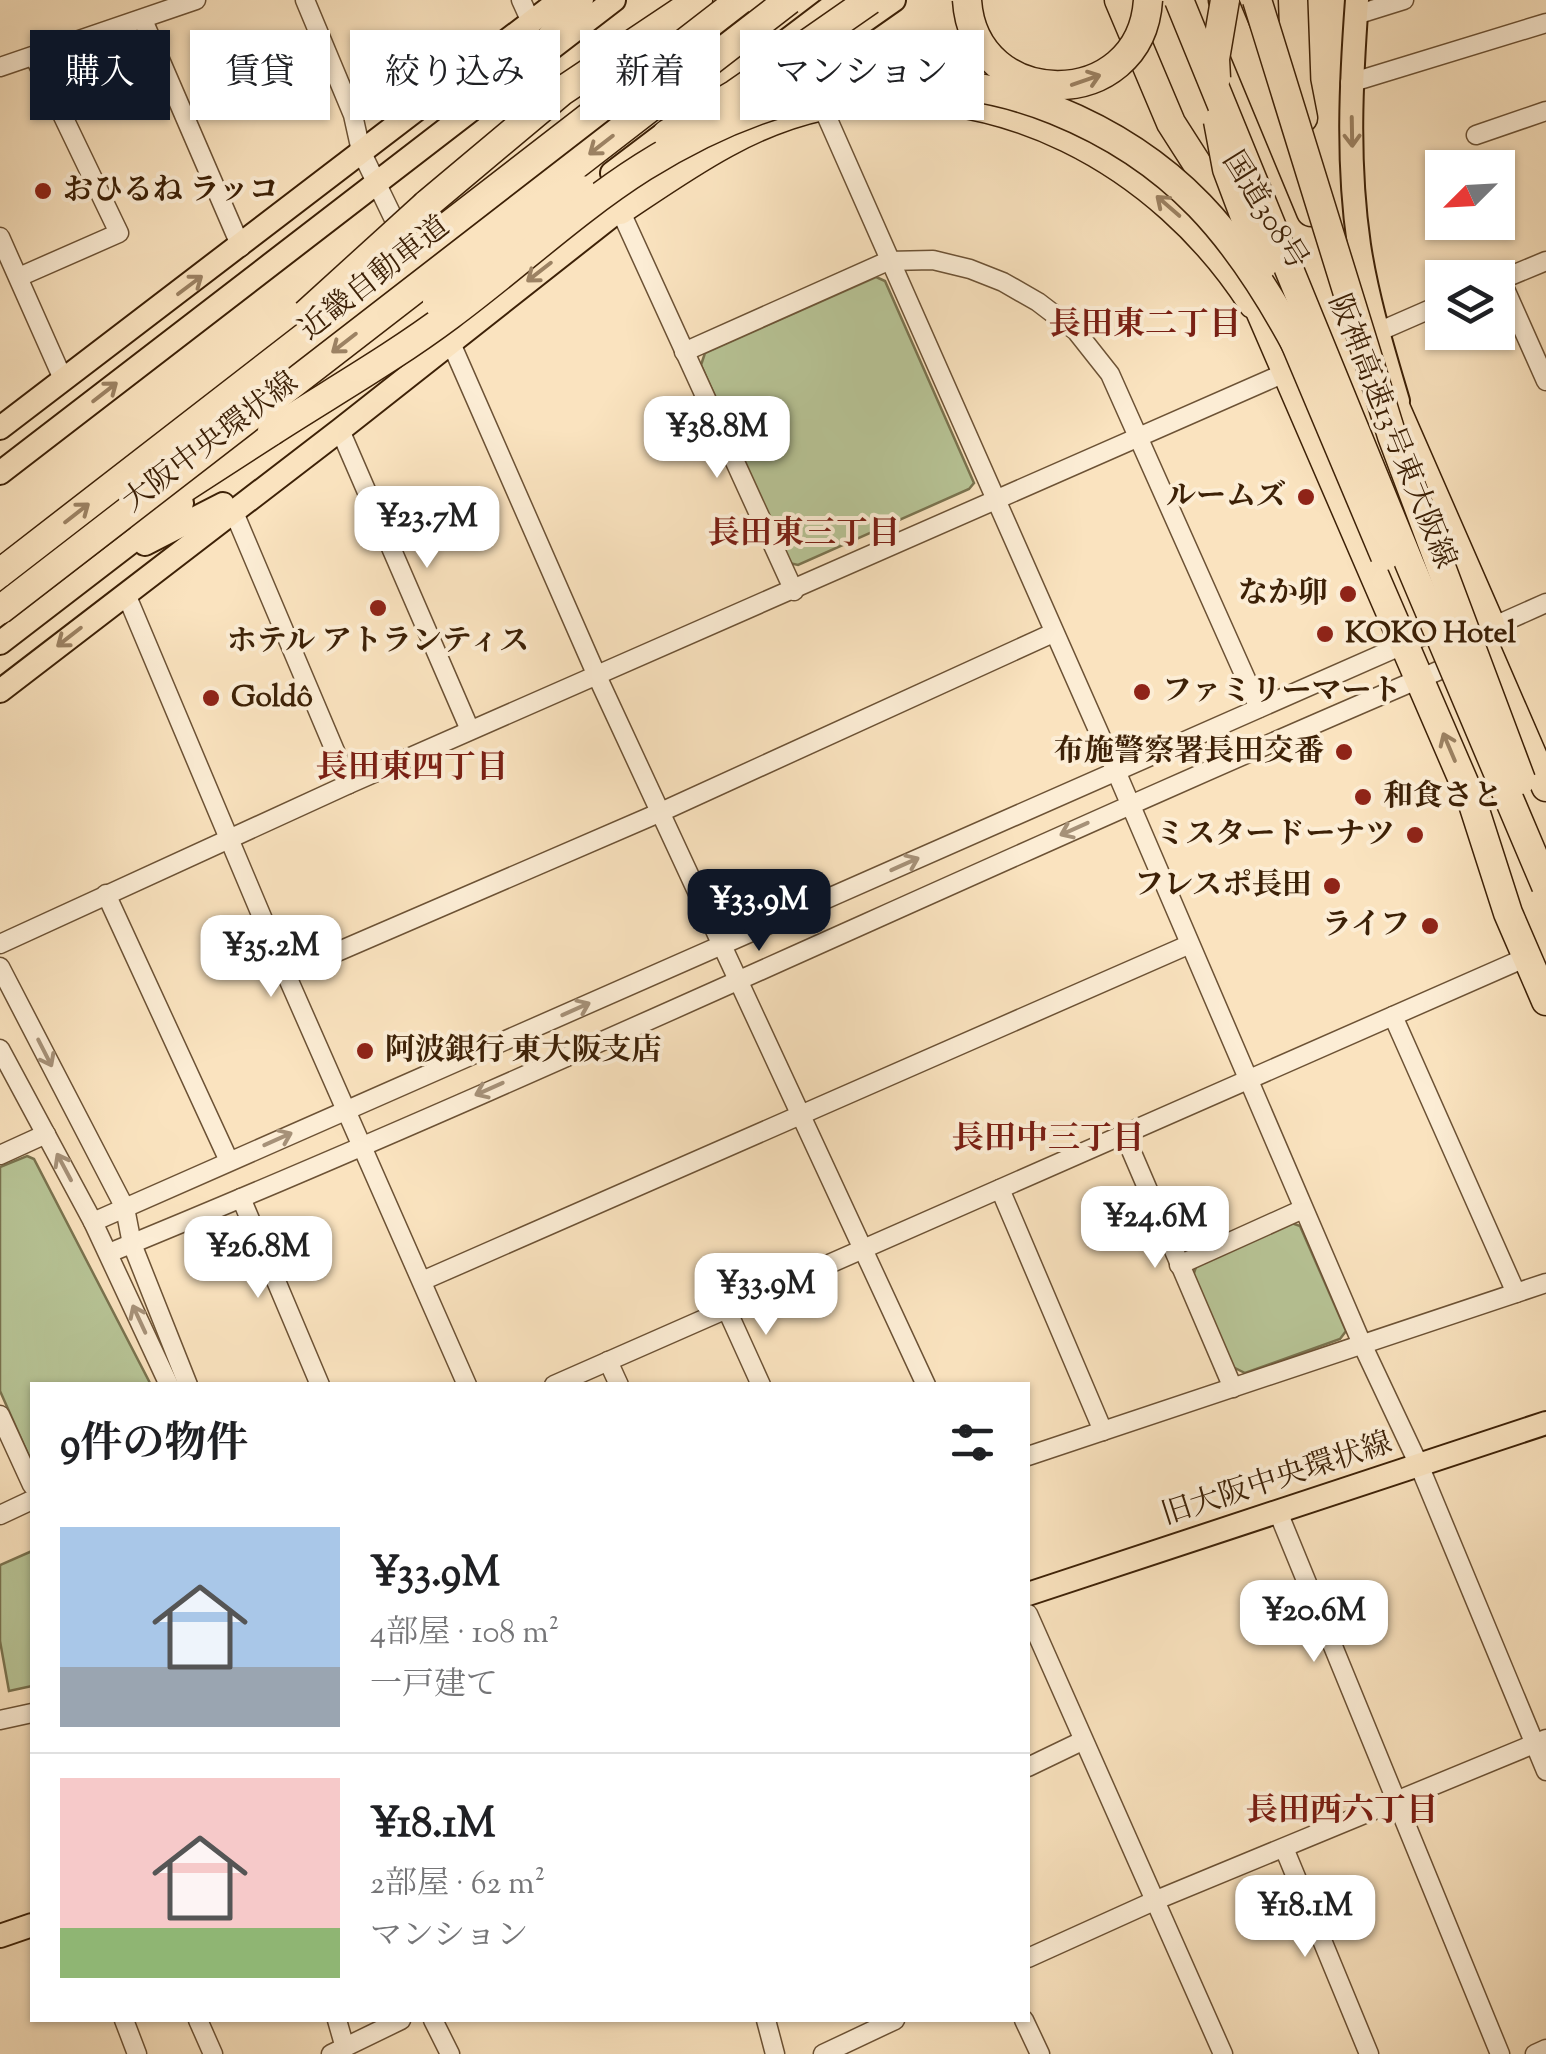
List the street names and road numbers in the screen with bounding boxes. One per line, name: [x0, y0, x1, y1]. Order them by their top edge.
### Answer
street label: 国道308号: [1211, 143, 1317, 279]
street label: 近畿自動車道: [291, 207, 459, 351]
street label: 阪神高速13号東大阪線: [1316, 288, 1466, 576]
street label: 大阪中央環状線: [114, 363, 308, 523]
street label: 旧大阪中央環状線: [1156, 1422, 1398, 1538]

